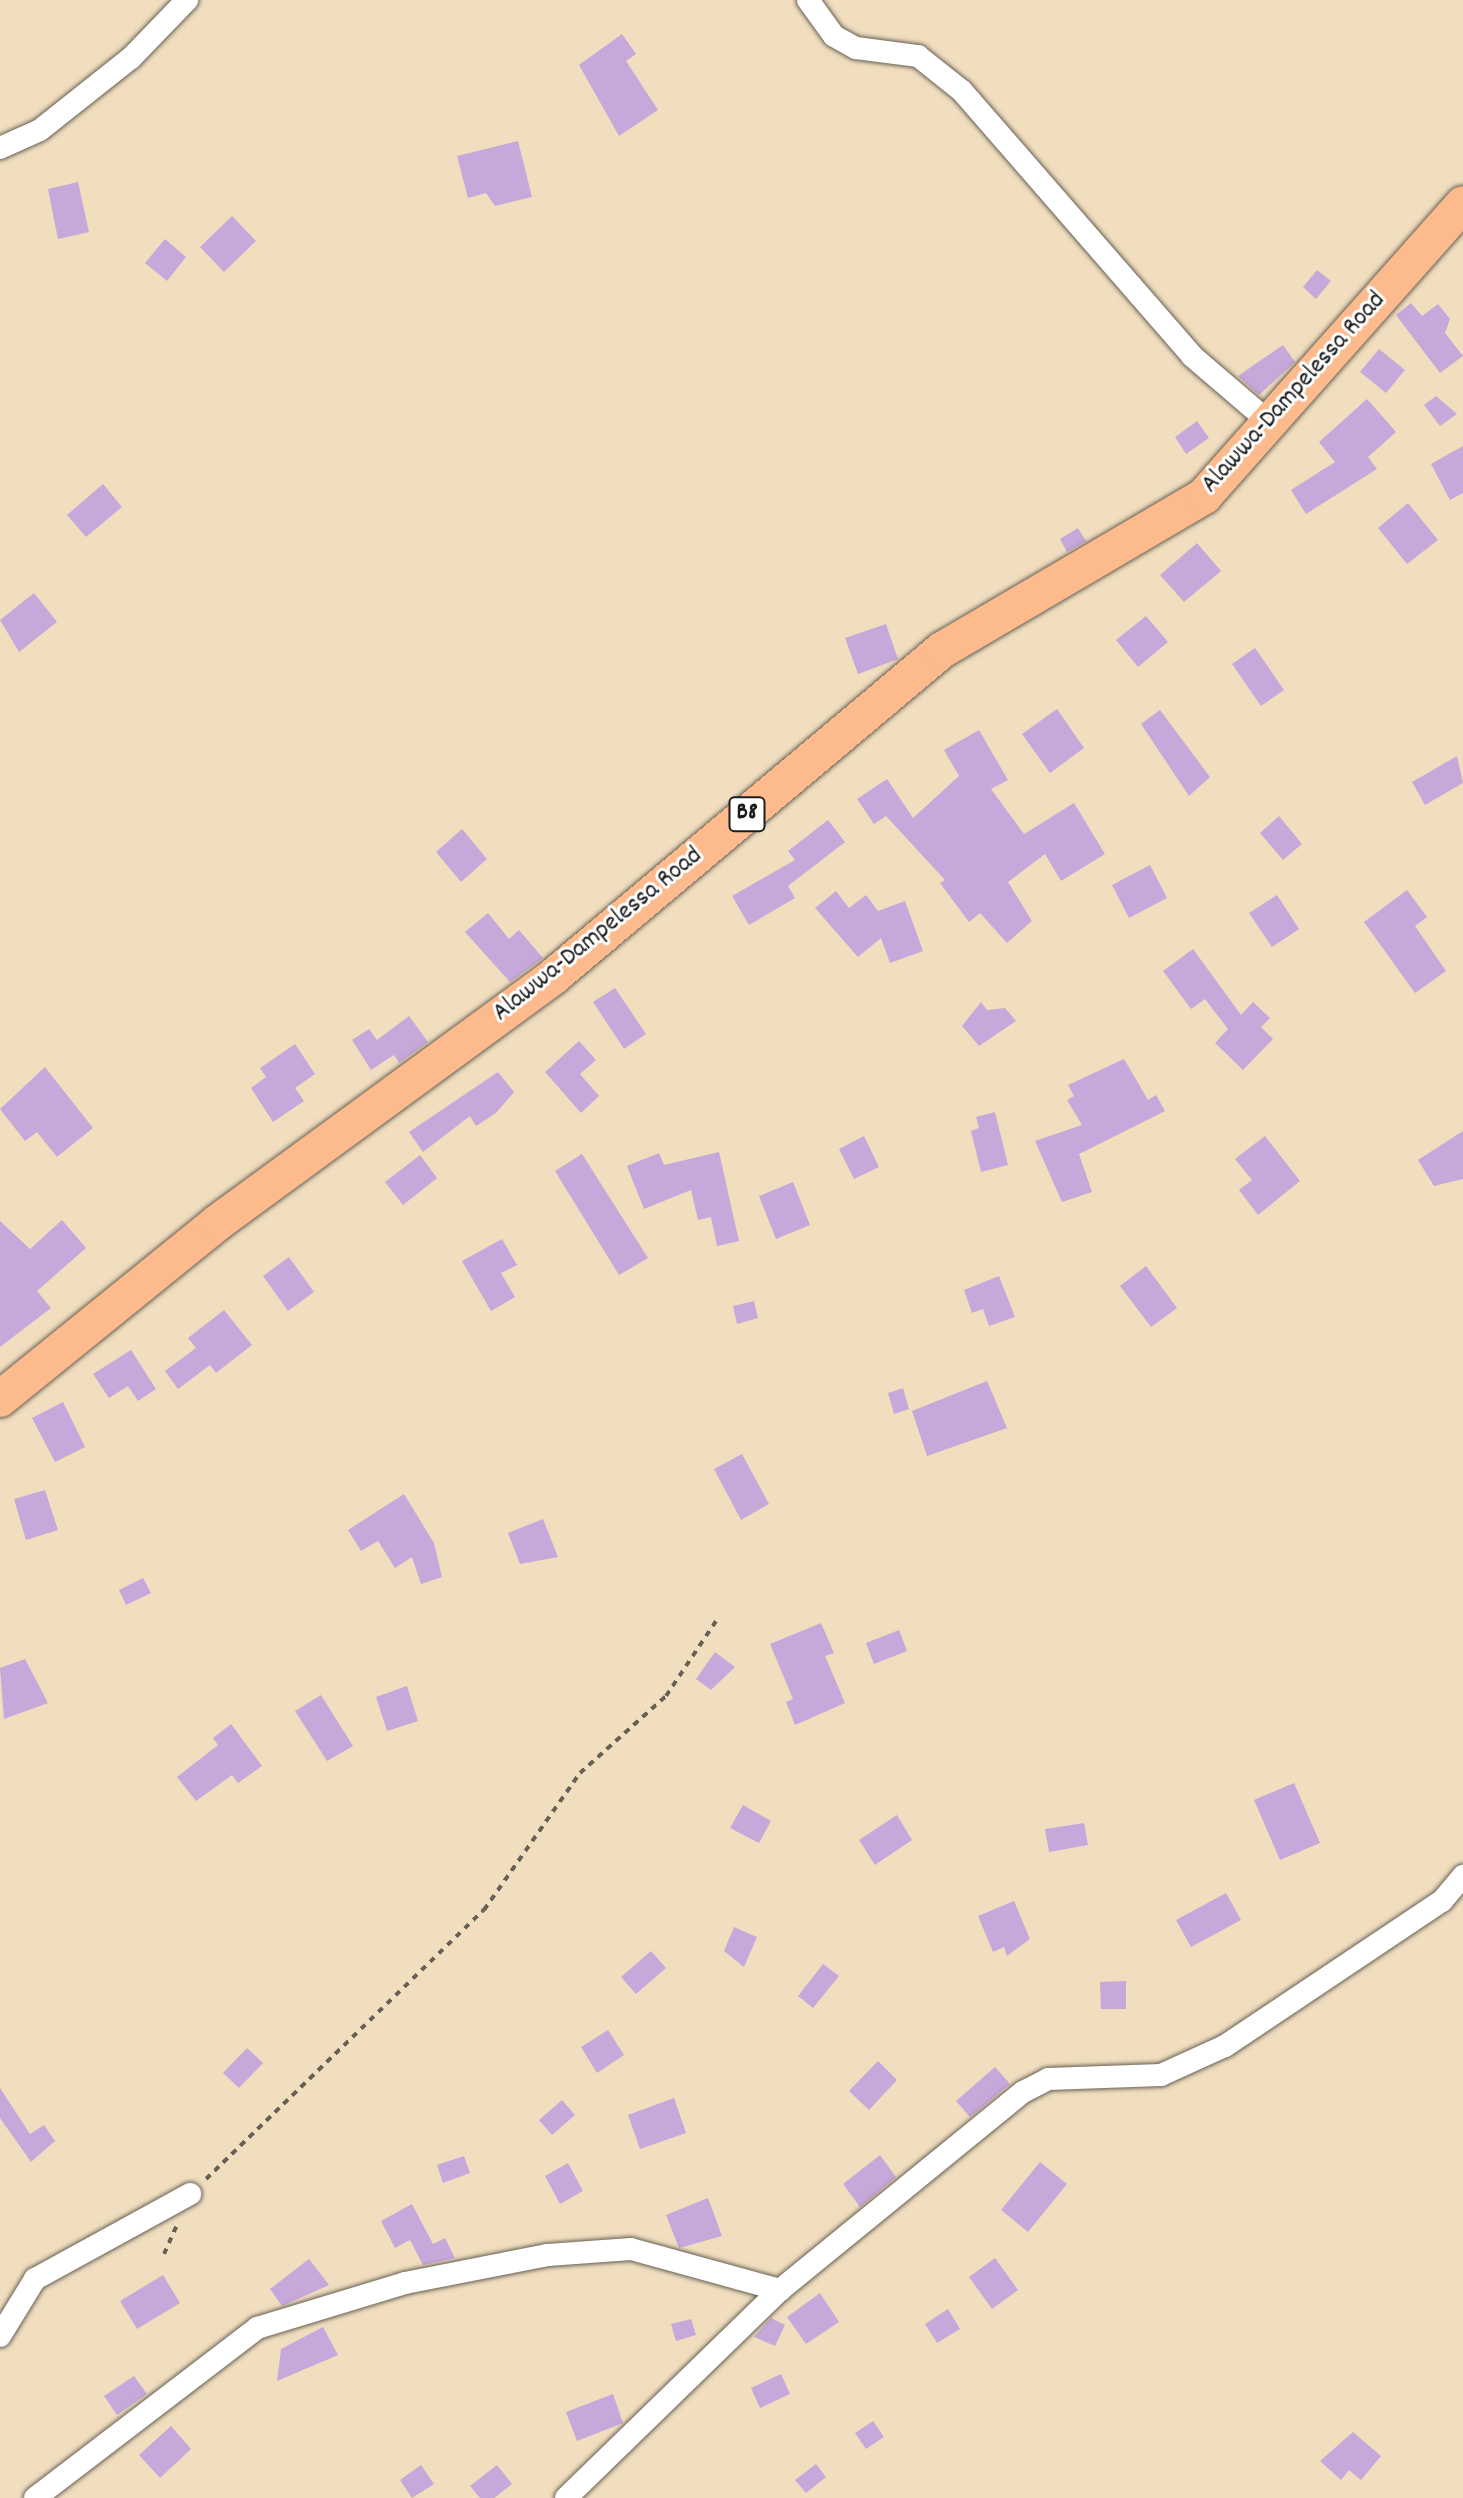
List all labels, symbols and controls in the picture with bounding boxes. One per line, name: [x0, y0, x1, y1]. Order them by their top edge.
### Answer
street label: Alawwa-Dampelessa Road: [1195, 286, 1393, 500]
road number: B8: [727, 794, 767, 834]
street label: Alawwa-Dampelessa Road: [487, 841, 709, 1029]

